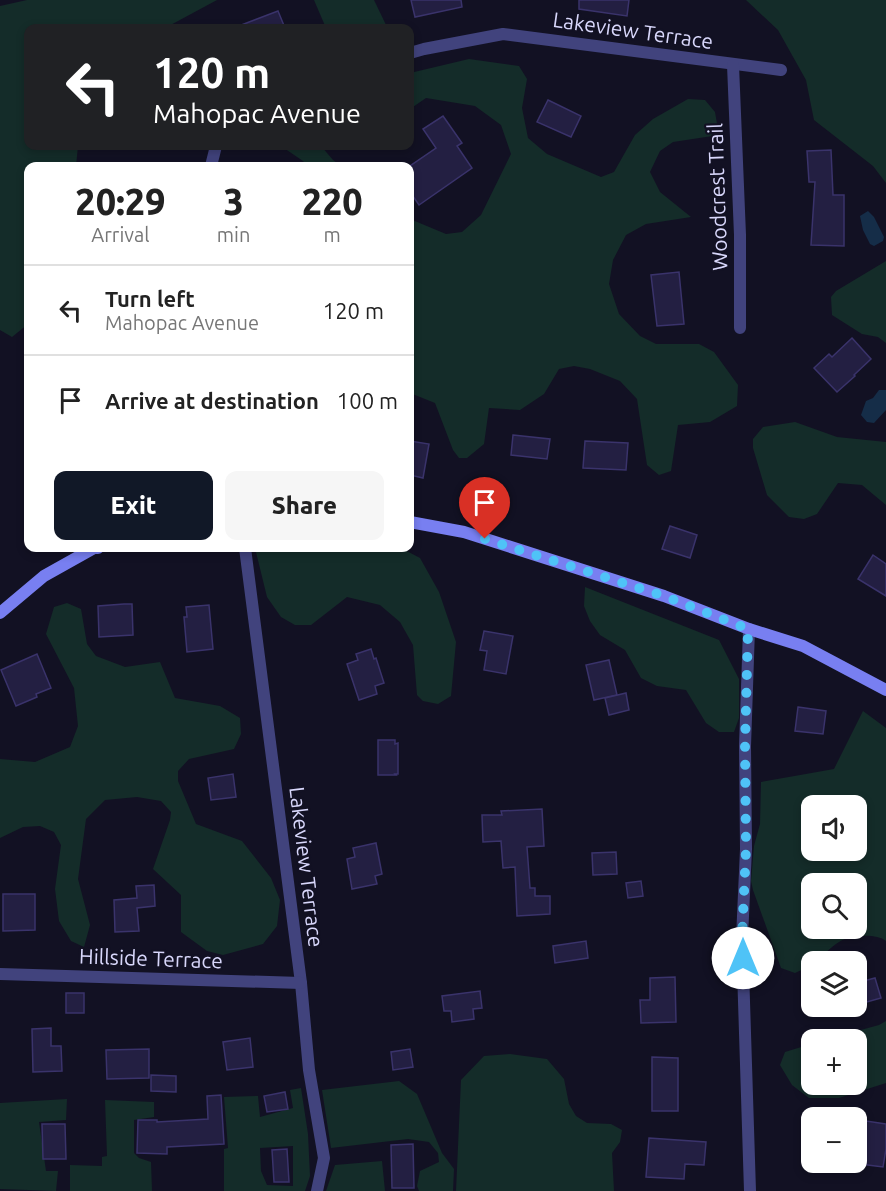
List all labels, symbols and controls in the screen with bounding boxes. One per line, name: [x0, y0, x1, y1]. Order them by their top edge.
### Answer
street label: Lakeview Terrace: [551, 7, 715, 53]
icon: left: [54, 48, 132, 126]
text: 120 m: [153, 49, 270, 96]
text: Mahopac Avenue: [153, 98, 361, 128]
street label: Woodcrest Trail: [702, 123, 732, 271]
text: 20:29: [75, 181, 165, 222]
text: 3: [223, 181, 244, 222]
text: 220: [302, 181, 363, 222]
text: Arrival: [91, 223, 150, 246]
text: min: [217, 223, 250, 246]
text: m: [324, 223, 341, 246]
text: Turn left: [105, 286, 195, 311]
icon: left: [54, 294, 87, 327]
text: 120 m: [323, 298, 384, 323]
text: Mahopac Avenue: [105, 311, 259, 334]
icon: arrive: [54, 384, 87, 417]
text: Arrive at destination: [105, 388, 319, 413]
text: 100 m: [337, 388, 398, 413]
button: Exit: [54, 471, 213, 540]
button: Share: [225, 471, 384, 540]
pin: [459, 477, 510, 539]
icon: arrive: [468, 486, 501, 519]
street label: Lakeview Terrace: [285, 785, 329, 949]
map controls: [801, 795, 867, 1173]
button: sound: [801, 795, 867, 861]
button: search: [801, 873, 867, 939]
position arrow: [711, 926, 775, 990]
street label: Hillside Terrace: [79, 943, 223, 973]
button: layers: [801, 951, 867, 1017]
button: +: [801, 1029, 867, 1095]
button: −: [801, 1107, 867, 1173]

